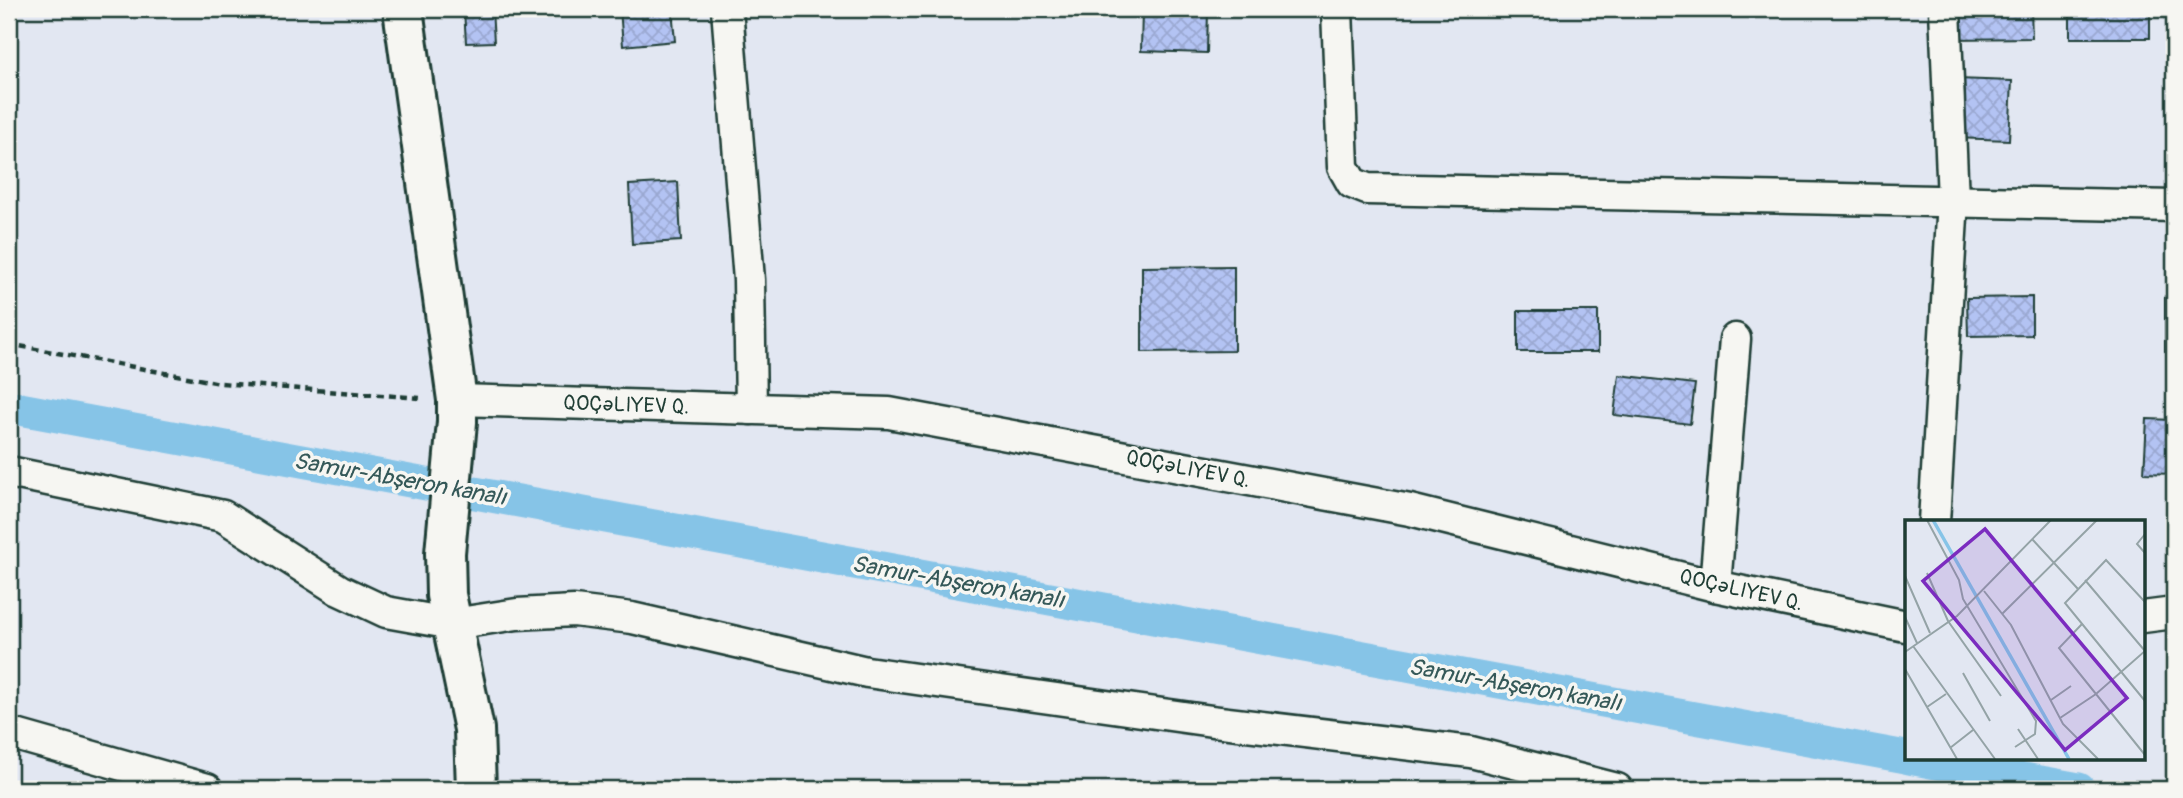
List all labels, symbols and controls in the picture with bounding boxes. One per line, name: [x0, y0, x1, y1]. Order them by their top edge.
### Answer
street label: QOÇƏLIYEV Q.: [563, 389, 689, 421]
street label: QOÇƏLIYEV Q.: [1124, 444, 1252, 494]
water label: Samur-Abşeron kanalı: [292, 446, 510, 512]
inset map: [1905, 520, 2144, 760]
water label: Samur-Abşeron kanalı: [850, 549, 1068, 615]
street label: QOÇƏLIYEV Q.: [1677, 563, 1805, 617]
water label: Samur-Abşeron kanalı: [1407, 652, 1625, 718]

